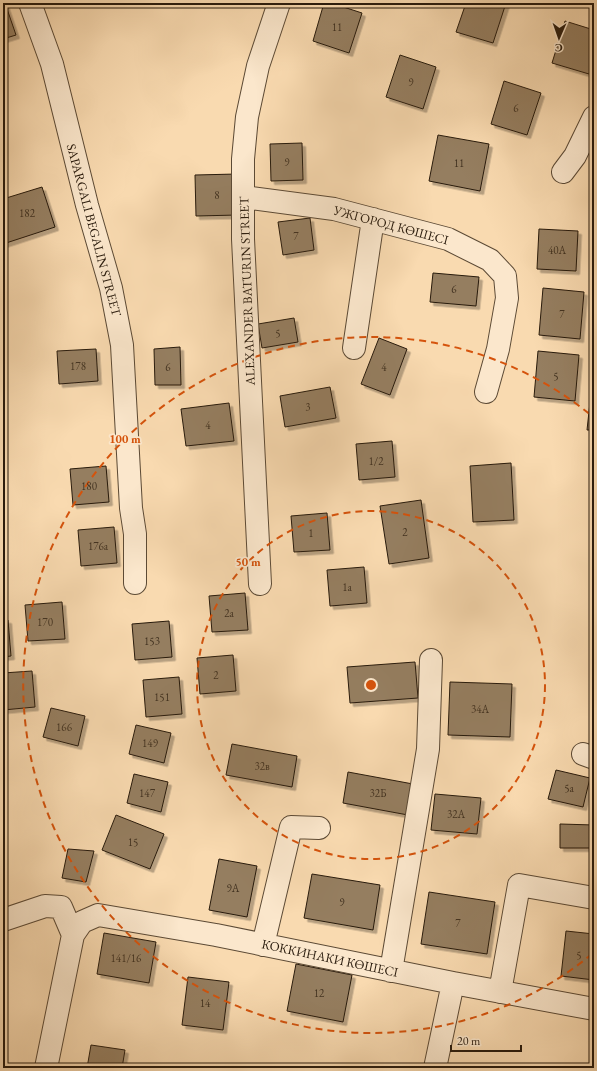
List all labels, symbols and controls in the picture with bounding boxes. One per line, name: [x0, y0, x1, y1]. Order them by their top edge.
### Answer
north arrow: [539, 18, 579, 58]
house number: 11: [332, 20, 342, 34]
text: С: [554, 41, 563, 55]
house number: 9: [408, 75, 414, 89]
house number: 6: [513, 101, 519, 115]
street label: SAPARGALI BEGALIN STREET: [63, 142, 125, 319]
house number: 9: [284, 155, 290, 169]
house number: 11: [454, 156, 464, 170]
house number: 8: [214, 188, 220, 202]
street label: ALEXANDER BATURIN STREET: [235, 196, 259, 387]
street label: УЖГОРОД КӨШЕСІ: [331, 201, 451, 249]
house number: 182: [19, 206, 36, 220]
house number: 7: [293, 229, 299, 243]
house number: 40А: [548, 243, 566, 257]
house number: 6: [451, 282, 457, 296]
house number: 7: [559, 307, 565, 321]
house number: 5: [275, 326, 281, 340]
house number: 178: [70, 359, 86, 373]
house number: 6: [165, 360, 171, 374]
house number: 4: [381, 360, 387, 374]
house number: 5: [553, 369, 559, 383]
house number: 3: [305, 400, 311, 414]
house number: 4: [205, 418, 211, 432]
text: 100 m: [109, 431, 141, 447]
house number: 1/2: [369, 454, 384, 468]
house number: 180: [81, 479, 97, 493]
house number: 2: [402, 525, 408, 539]
house number: 1: [308, 526, 314, 540]
house number: 176а: [88, 539, 109, 553]
text: 50 m: [235, 554, 261, 570]
house number: 1а: [342, 580, 352, 594]
house number: 2а: [224, 606, 234, 620]
house number: 170: [37, 615, 53, 629]
house number: 153: [144, 634, 160, 648]
house number: 2: [213, 668, 219, 682]
centre of rings: [364, 678, 378, 692]
house number: 151: [154, 690, 170, 704]
house number: 34А: [471, 702, 489, 716]
house number: 166: [56, 720, 73, 734]
house number: 149: [142, 736, 159, 750]
house number: 32в: [254, 759, 270, 773]
house number: 5а: [564, 781, 574, 795]
house number: 147: [139, 786, 156, 800]
house number: 32Б: [369, 786, 387, 800]
house number: 32А: [447, 807, 465, 821]
house number: 15: [128, 835, 138, 849]
house number: 9А: [227, 881, 240, 895]
house number: 9: [339, 895, 345, 909]
house number: 7: [455, 916, 461, 930]
street label: КОККИНАКИ КӨШЕСІ: [260, 935, 400, 981]
house number: 5: [576, 948, 582, 962]
house number: 141/16: [111, 951, 142, 965]
house number: 12: [314, 986, 325, 1000]
house number: 14: [200, 996, 211, 1010]
scale bar: [451, 1027, 521, 1053]
text: 20 m: [457, 1033, 481, 1049]

